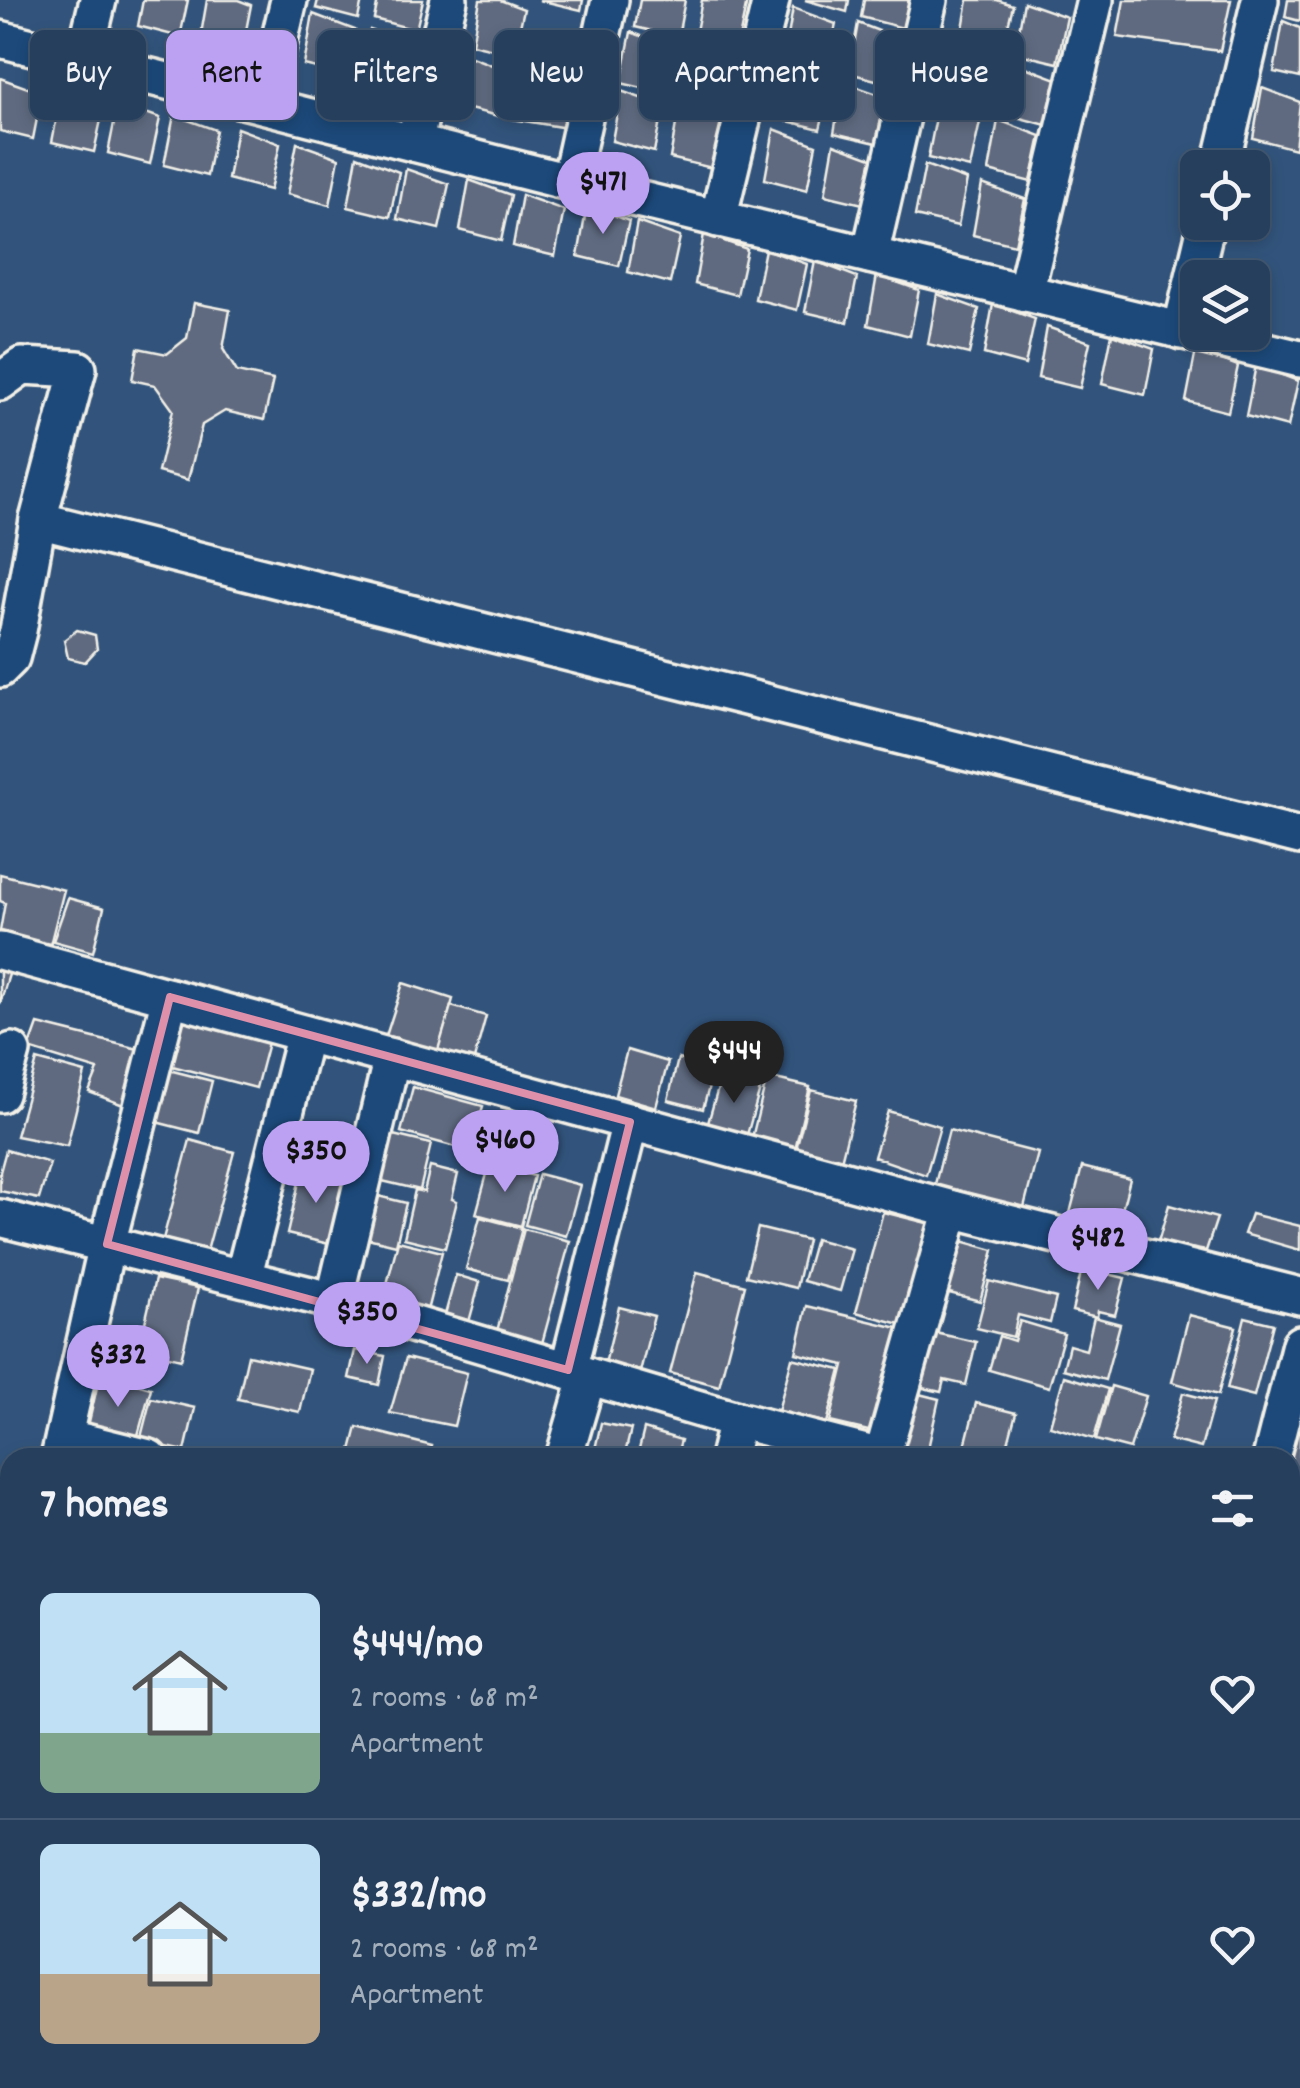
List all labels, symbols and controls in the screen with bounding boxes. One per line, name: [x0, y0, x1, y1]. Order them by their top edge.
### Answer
chip: Buy: [30, 30, 146, 120]
chip: Rent: [166, 30, 297, 120]
chip: Filters: [317, 30, 474, 120]
chip: New: [494, 30, 619, 120]
chip: Apartment: [639, 30, 855, 120]
chip: House: [875, 30, 1024, 120]
map controls: [1180, 150, 1270, 350]
button: locate: [1180, 150, 1270, 240]
pin: $471: [544, 152, 662, 237]
text: $471: [579, 161, 627, 207]
button: layers: [1180, 260, 1270, 350]
pin: $444: [675, 1021, 793, 1106]
text: $444: [706, 1030, 762, 1076]
pin: $460: [446, 1110, 564, 1195]
text: $460: [474, 1119, 536, 1165]
pin: $350: [257, 1121, 375, 1206]
text: $350: [285, 1130, 347, 1176]
pin: $482: [1039, 1208, 1157, 1293]
text: $482: [1070, 1217, 1126, 1263]
pin: $350: [308, 1282, 426, 1367]
text: $350: [336, 1291, 398, 1337]
pin: $332: [59, 1325, 177, 1410]
text: $332: [89, 1334, 147, 1380]
text: 7 homes: [40, 1478, 169, 1538]
icon: filters: [1205, 1481, 1260, 1536]
text: $444/mo: [350, 1617, 483, 1677]
icon: home: [120, 1633, 240, 1753]
icon: heart: [1205, 1666, 1260, 1721]
text: 2 rooms · 68 m²: [350, 1677, 539, 1723]
text: Apartment: [350, 1723, 484, 1769]
text: $332/mo: [350, 1868, 486, 1928]
icon: home: [120, 1884, 240, 2004]
icon: heart: [1205, 1917, 1260, 1972]
text: 2 rooms · 68 m²: [350, 1928, 539, 1974]
text: Apartment: [350, 1974, 484, 2020]

